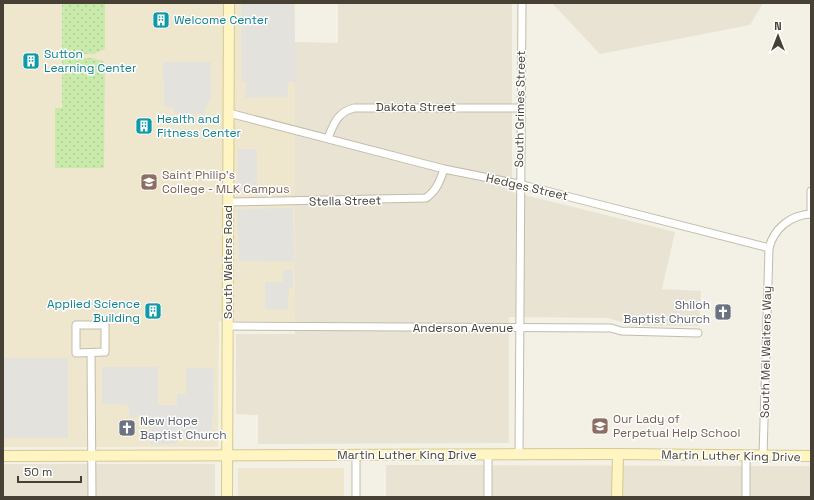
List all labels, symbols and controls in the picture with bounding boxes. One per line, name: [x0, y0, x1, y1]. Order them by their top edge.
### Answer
building icon: Welcome Center: [151, 10, 171, 30]
place label: Welcome Center: [174, 12, 269, 28]
north arrow: [758, 16, 798, 56]
text: N: [774, 19, 782, 33]
place label: Sutton Learning Center: [44, 46, 137, 76]
street label: South Grimes Street: [511, 50, 529, 168]
building icon: Sutton Learning Center: [21, 51, 41, 71]
street label: Dakota Street: [376, 99, 456, 115]
place label: Health and Fitness Center: [157, 111, 242, 141]
building icon: Health and Fitness Center: [134, 116, 154, 136]
place label: Saint Philip's College - MLK Campus: [162, 167, 290, 197]
street label: Hedges Street: [484, 170, 570, 204]
school or university icon: Saint Philip's College - MLK Campus: [139, 172, 159, 192]
street label: Stella Street: [309, 192, 381, 210]
street label: South Walters Road: [220, 205, 236, 319]
street label: South Mel Waiters Way: [757, 286, 775, 418]
place label: Applied Science Building: [47, 296, 140, 326]
place label: Shiloh Baptist Church: [623, 297, 710, 327]
building icon: Applied Science Building: [143, 301, 163, 321]
church icon: Shiloh Baptist Church: [713, 302, 733, 322]
street label: Anderson Avenue: [413, 320, 513, 336]
place label: Our Lady of Perpetual Help School: [613, 411, 740, 441]
place label: New Hope Baptist Church: [140, 413, 227, 443]
school or university icon: Our Lady of Perpetual Help School: [590, 416, 610, 436]
church icon: New Hope Baptist Church: [117, 418, 137, 438]
street label: Martin Luther King Drive: [337, 447, 477, 463]
street label: Martin Luther King Drive: [661, 447, 801, 465]
scale bar: [18, 458, 81, 484]
text: 50 m: [24, 464, 52, 480]

